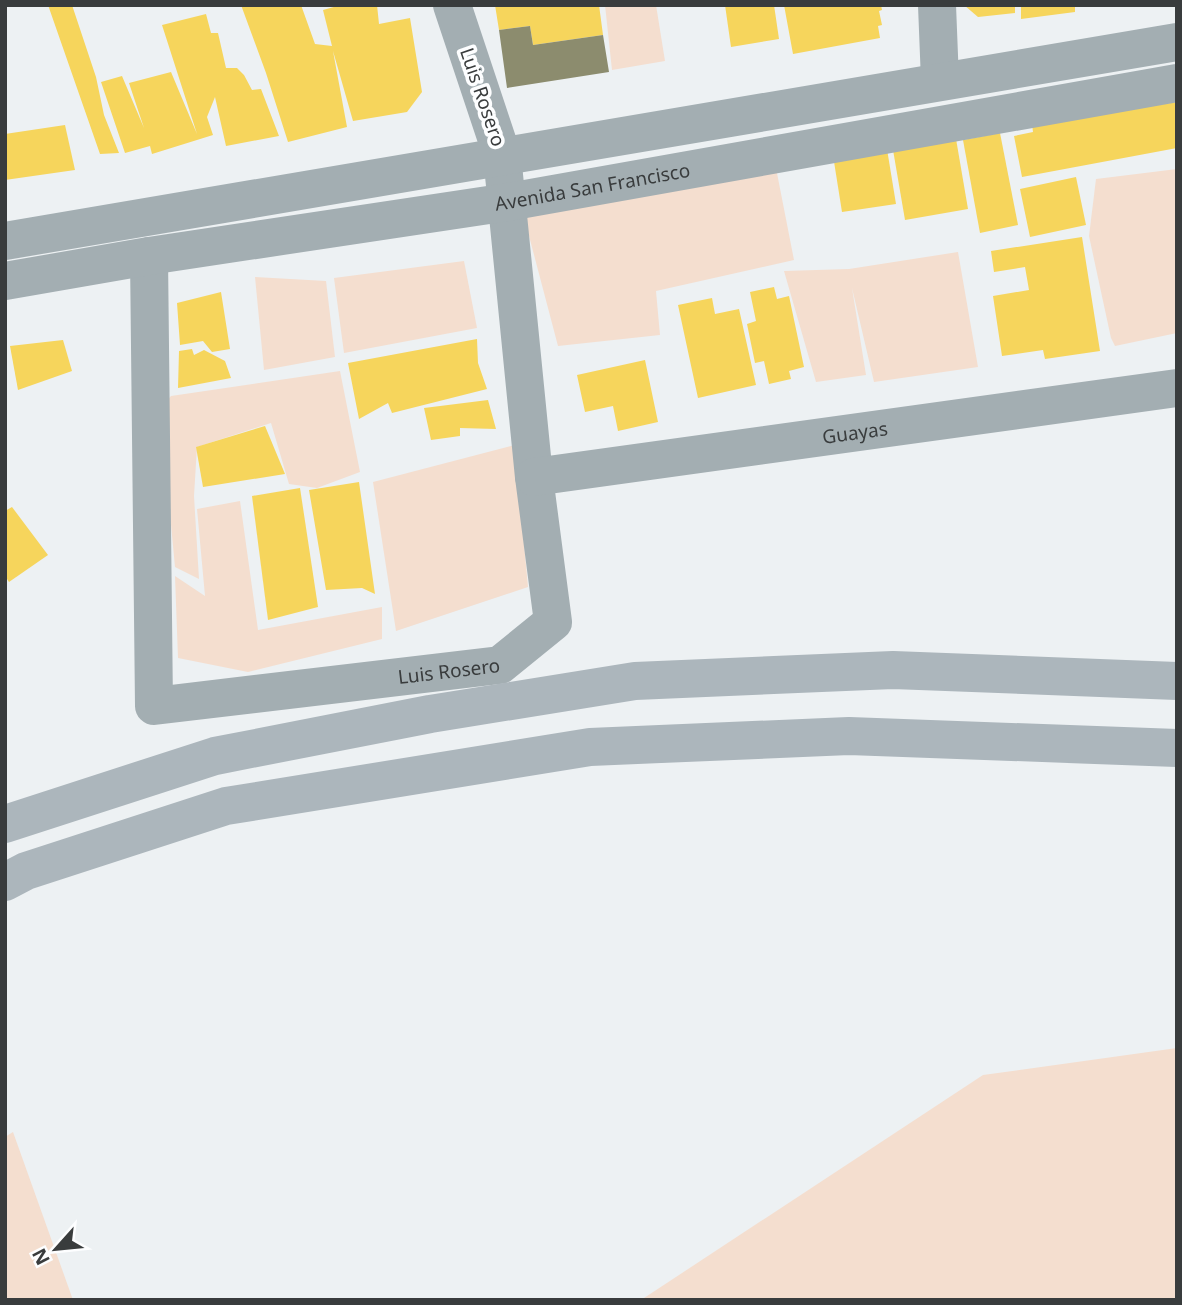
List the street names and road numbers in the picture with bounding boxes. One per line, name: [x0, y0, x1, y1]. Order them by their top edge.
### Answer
street label: Luis Rosero: [454, 44, 512, 150]
street label: Avenida San Francisco: [493, 157, 692, 217]
street label: Guayas: [821, 415, 889, 450]
street label: Luis Rosero: [396, 652, 501, 690]

